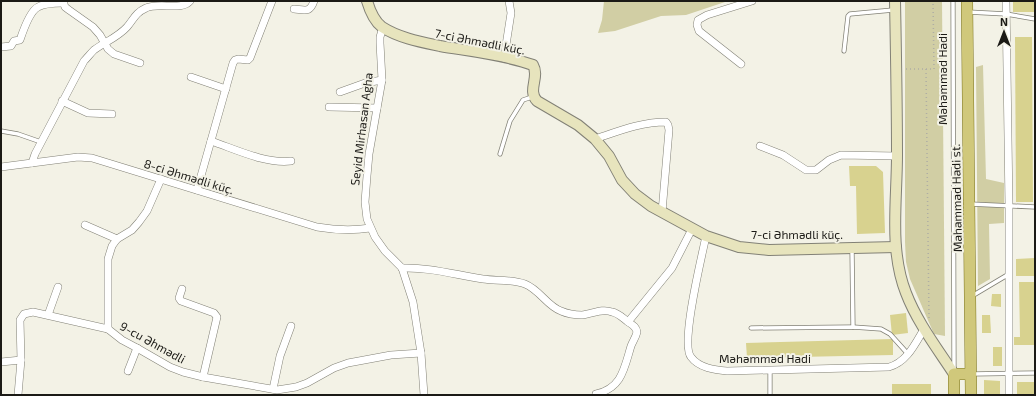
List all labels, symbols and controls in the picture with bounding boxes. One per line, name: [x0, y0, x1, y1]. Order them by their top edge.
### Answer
north arrow: [984, 12, 1024, 52]
text: N: [1000, 15, 1008, 28]
street label: 7-ci Əhmədli küç.: [433, 25, 526, 58]
street label: Məhəmməd Hadi: [935, 33, 949, 125]
street label: Seyid Mirhasan Agha: [347, 72, 375, 186]
street label: Mahammad Hadi st.: [948, 144, 964, 252]
street label: 8-ci Əhmədli küç.: [142, 156, 236, 197]
street label: 7-ci Əhmədli küç.: [751, 227, 843, 242]
street label: 9-cu Əhmədli: [118, 318, 188, 366]
street label: Məhəmməd Hadi: [719, 351, 811, 365]

